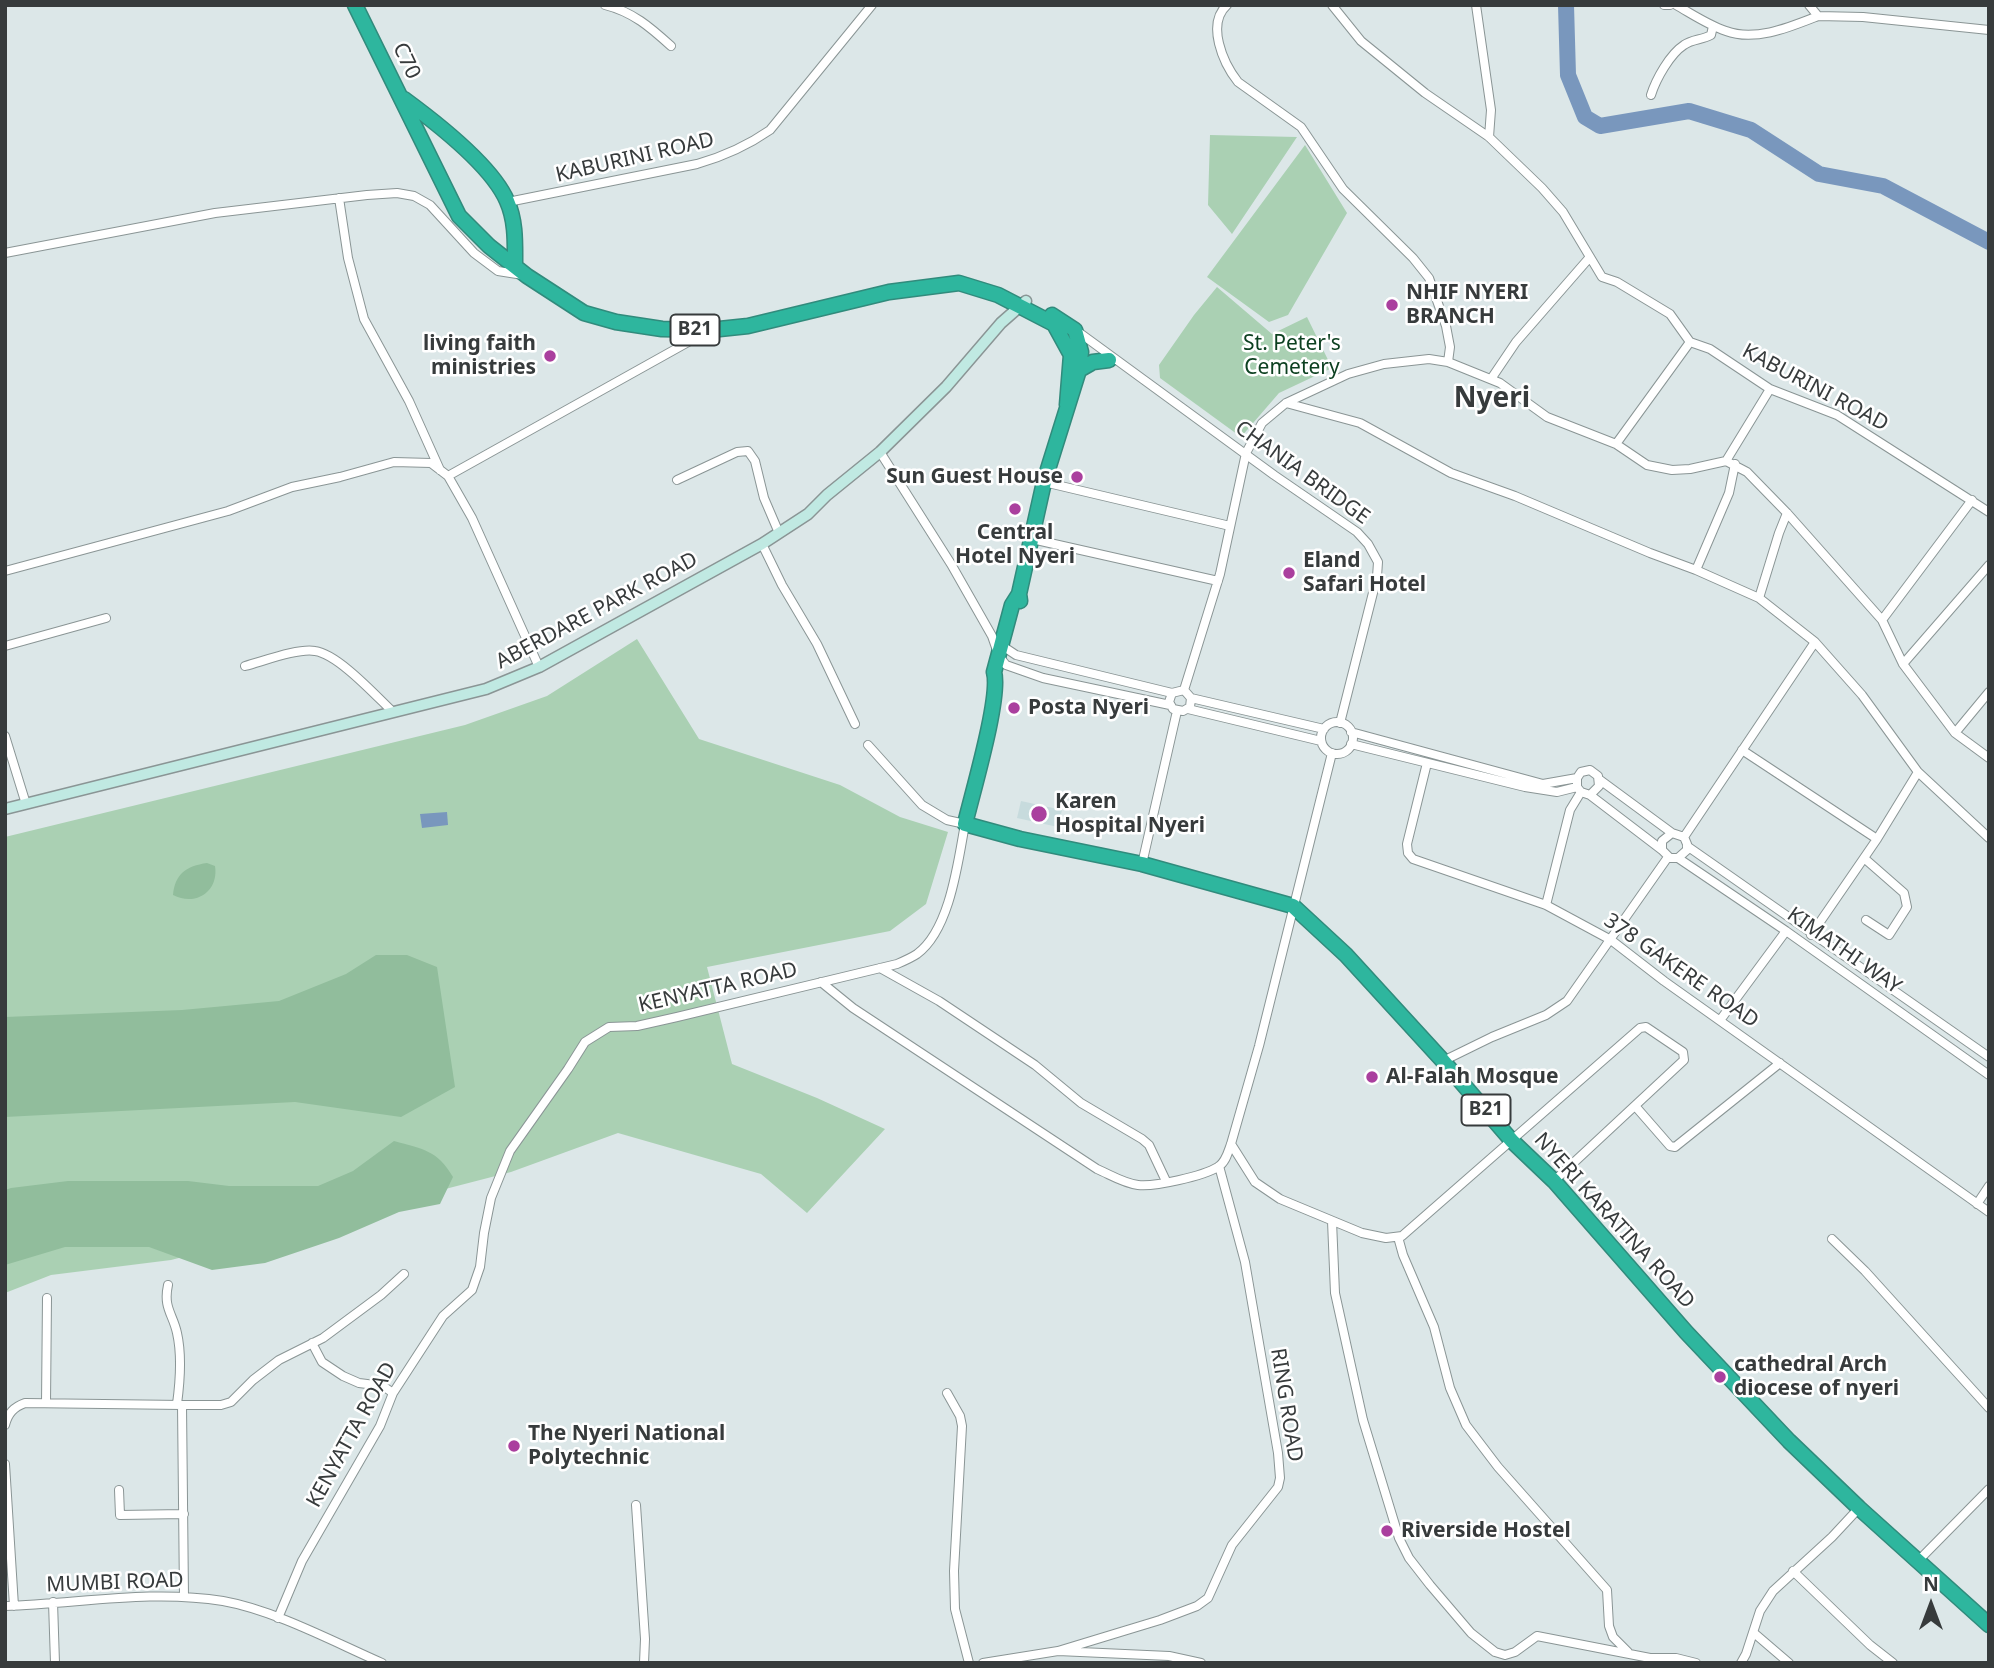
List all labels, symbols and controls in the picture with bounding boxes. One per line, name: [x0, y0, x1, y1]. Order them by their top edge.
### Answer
street label: C70: [387, 39, 425, 83]
street label: KABURINI ROAD: [553, 128, 717, 188]
place label: NHIF NYERI BRANCH: [1406, 280, 1528, 330]
marker: NHIF NYERI BRANCH: [1384, 297, 1400, 313]
road number: B21: [670, 314, 720, 346]
place label: living faith ministries: [423, 331, 536, 381]
park label: St. Peter's Cemetery: [1243, 331, 1341, 381]
street label: KABURINI ROAD: [1738, 339, 1892, 437]
marker: living faith ministries: [542, 348, 558, 364]
district label: Nyeri: [1454, 382, 1530, 416]
street label: CHANIA BRIDGE: [1230, 416, 1374, 530]
place label: Sun Guest House: [886, 464, 1063, 490]
marker: Sun Guest House: [1069, 469, 1085, 485]
marker: Central Hotel Nyeri: [1007, 501, 1023, 517]
place label: Central Hotel Nyeri: [955, 520, 1075, 570]
street label: ABERDARE PARK ROAD: [492, 547, 702, 675]
place label: Eland Safari Hotel: [1303, 548, 1426, 598]
marker: Eland Safari Hotel: [1281, 565, 1297, 581]
place label: Posta Nyeri: [1028, 695, 1149, 721]
marker: Posta Nyeri: [1006, 700, 1022, 716]
place label: Karen Hospital Nyeri: [1055, 789, 1205, 839]
marker: Karen Hospital Nyeri: [1029, 804, 1049, 824]
street label: KIMATHI WAY: [1782, 902, 1906, 1000]
street label: 378 GAKERE ROAD: [1599, 908, 1763, 1034]
street label: KENYATTA ROAD: [636, 957, 800, 1019]
place label: Al-Falah Mosque: [1386, 1064, 1558, 1090]
marker: Al-Falah Mosque: [1364, 1069, 1380, 1085]
road number: B21: [1462, 1094, 1510, 1126]
street label: NYERI KARATINA ROAD: [1528, 1128, 1700, 1314]
street label: RING ROAD: [1265, 1346, 1307, 1464]
place label: cathedral Arch diocese of nyeri: [1734, 1352, 1899, 1402]
street label: KENYATTA ROAD: [302, 1358, 402, 1512]
marker: cathedral Arch diocese of nyeri: [1712, 1369, 1728, 1385]
place label: The Nyeri National Polytechnic: [528, 1421, 725, 1471]
marker: The Nyeri National Polytechnic: [506, 1438, 522, 1454]
place label: Riverside Hostel: [1401, 1518, 1571, 1544]
marker: Riverside Hostel: [1379, 1523, 1395, 1539]
street label: MUMBI ROAD: [46, 1568, 184, 1598]
north arrow: [1896, 1570, 1966, 1640]
text: N: [1923, 1571, 1939, 1597]

